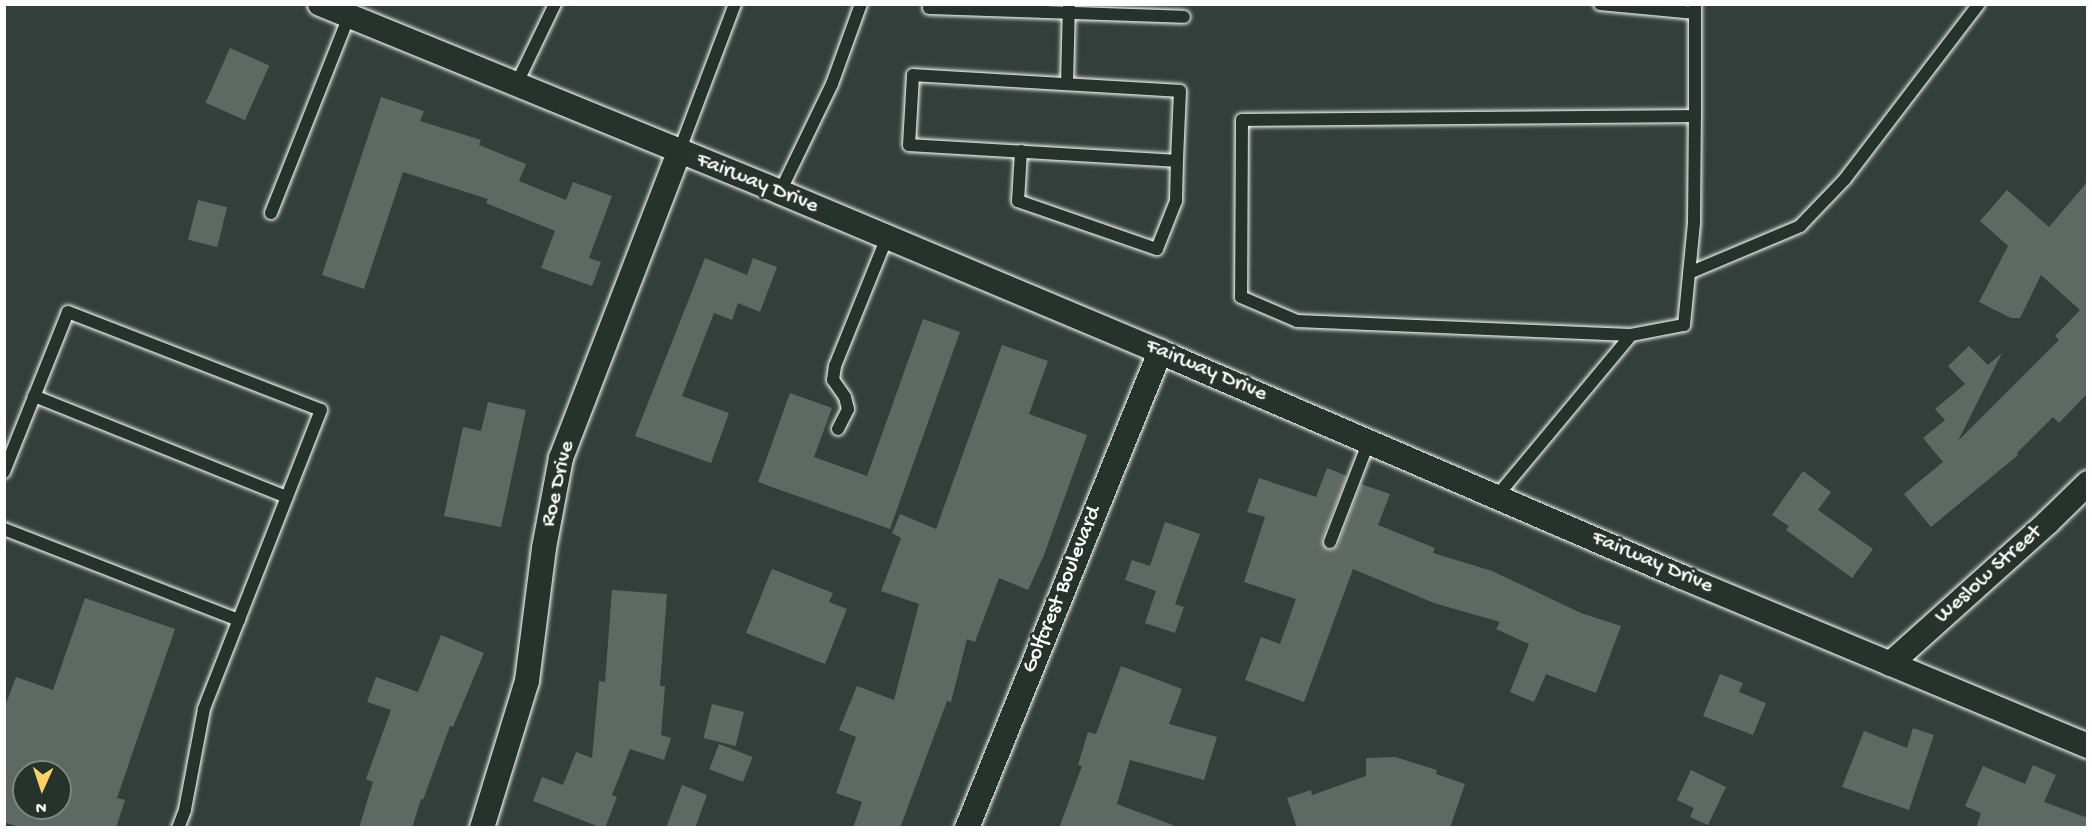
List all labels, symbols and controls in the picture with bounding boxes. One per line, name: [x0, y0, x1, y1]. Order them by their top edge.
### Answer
street label: Fairway Drive: [692, 148, 822, 220]
street label: Fairway Drive: [1141, 334, 1271, 408]
street label: Roe Drive: [536, 438, 582, 530]
street label: Golfcrest Boulevard: [1018, 503, 1108, 677]
street label: Weslow Street: [1930, 520, 2048, 630]
street label: Fairway Drive: [1587, 526, 1717, 600]
north arrow: [12, 760, 72, 820]
text: N: [35, 797, 47, 816]

